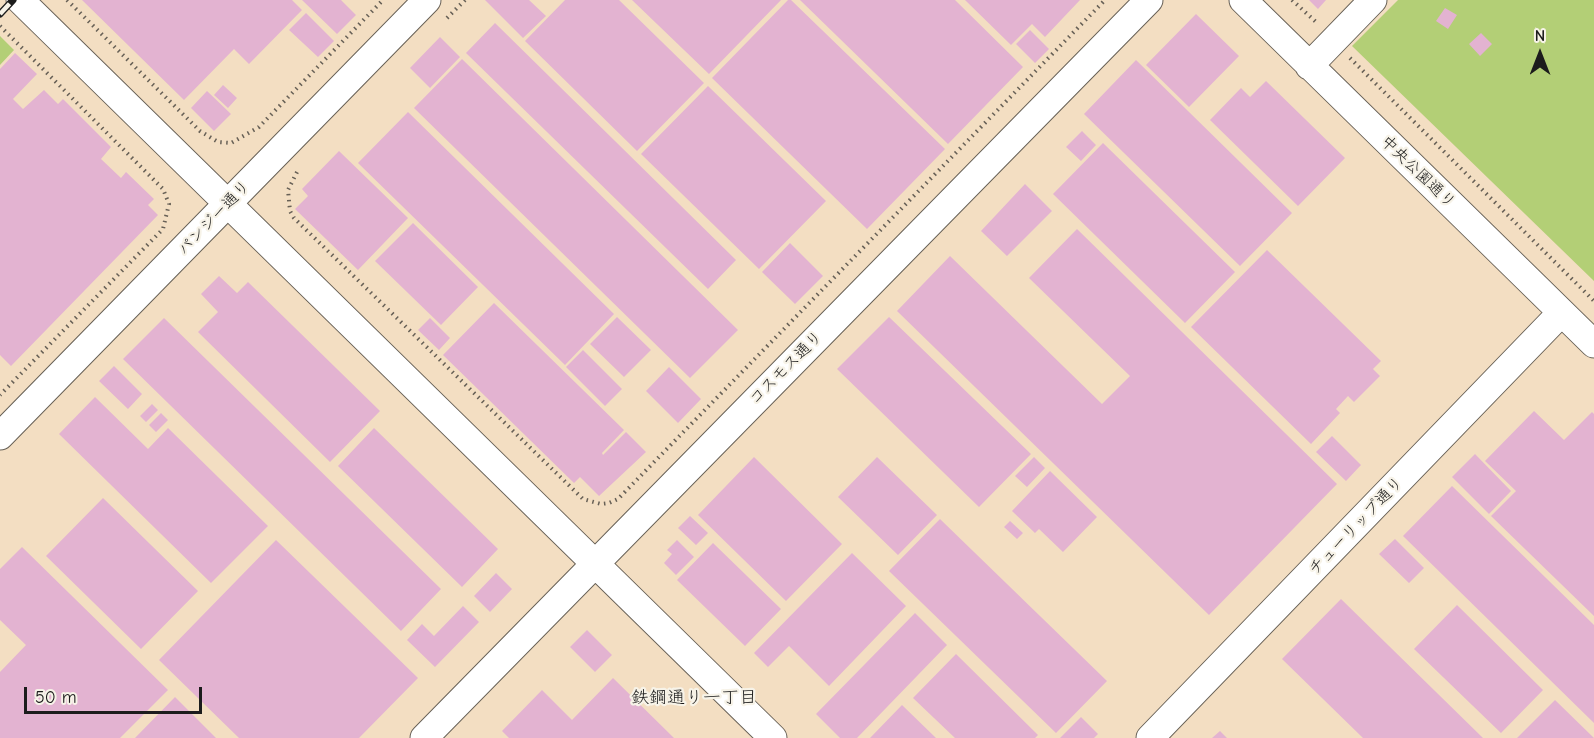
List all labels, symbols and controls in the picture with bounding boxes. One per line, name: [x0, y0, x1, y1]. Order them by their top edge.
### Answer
north arrow: [1510, 24, 1570, 84]
text: N: [1535, 27, 1545, 45]
street label: 中央公園通り: [1377, 132, 1459, 212]
street label: パンジー通り: [174, 177, 254, 259]
street label: コスモス通り: [745, 327, 827, 409]
street label: チューリップ通り: [1305, 473, 1407, 579]
scale bar: [27, 675, 206, 713]
text: 50 m: [35, 687, 77, 708]
district label: 鉄鋼通り一丁目: [631, 687, 757, 709]

